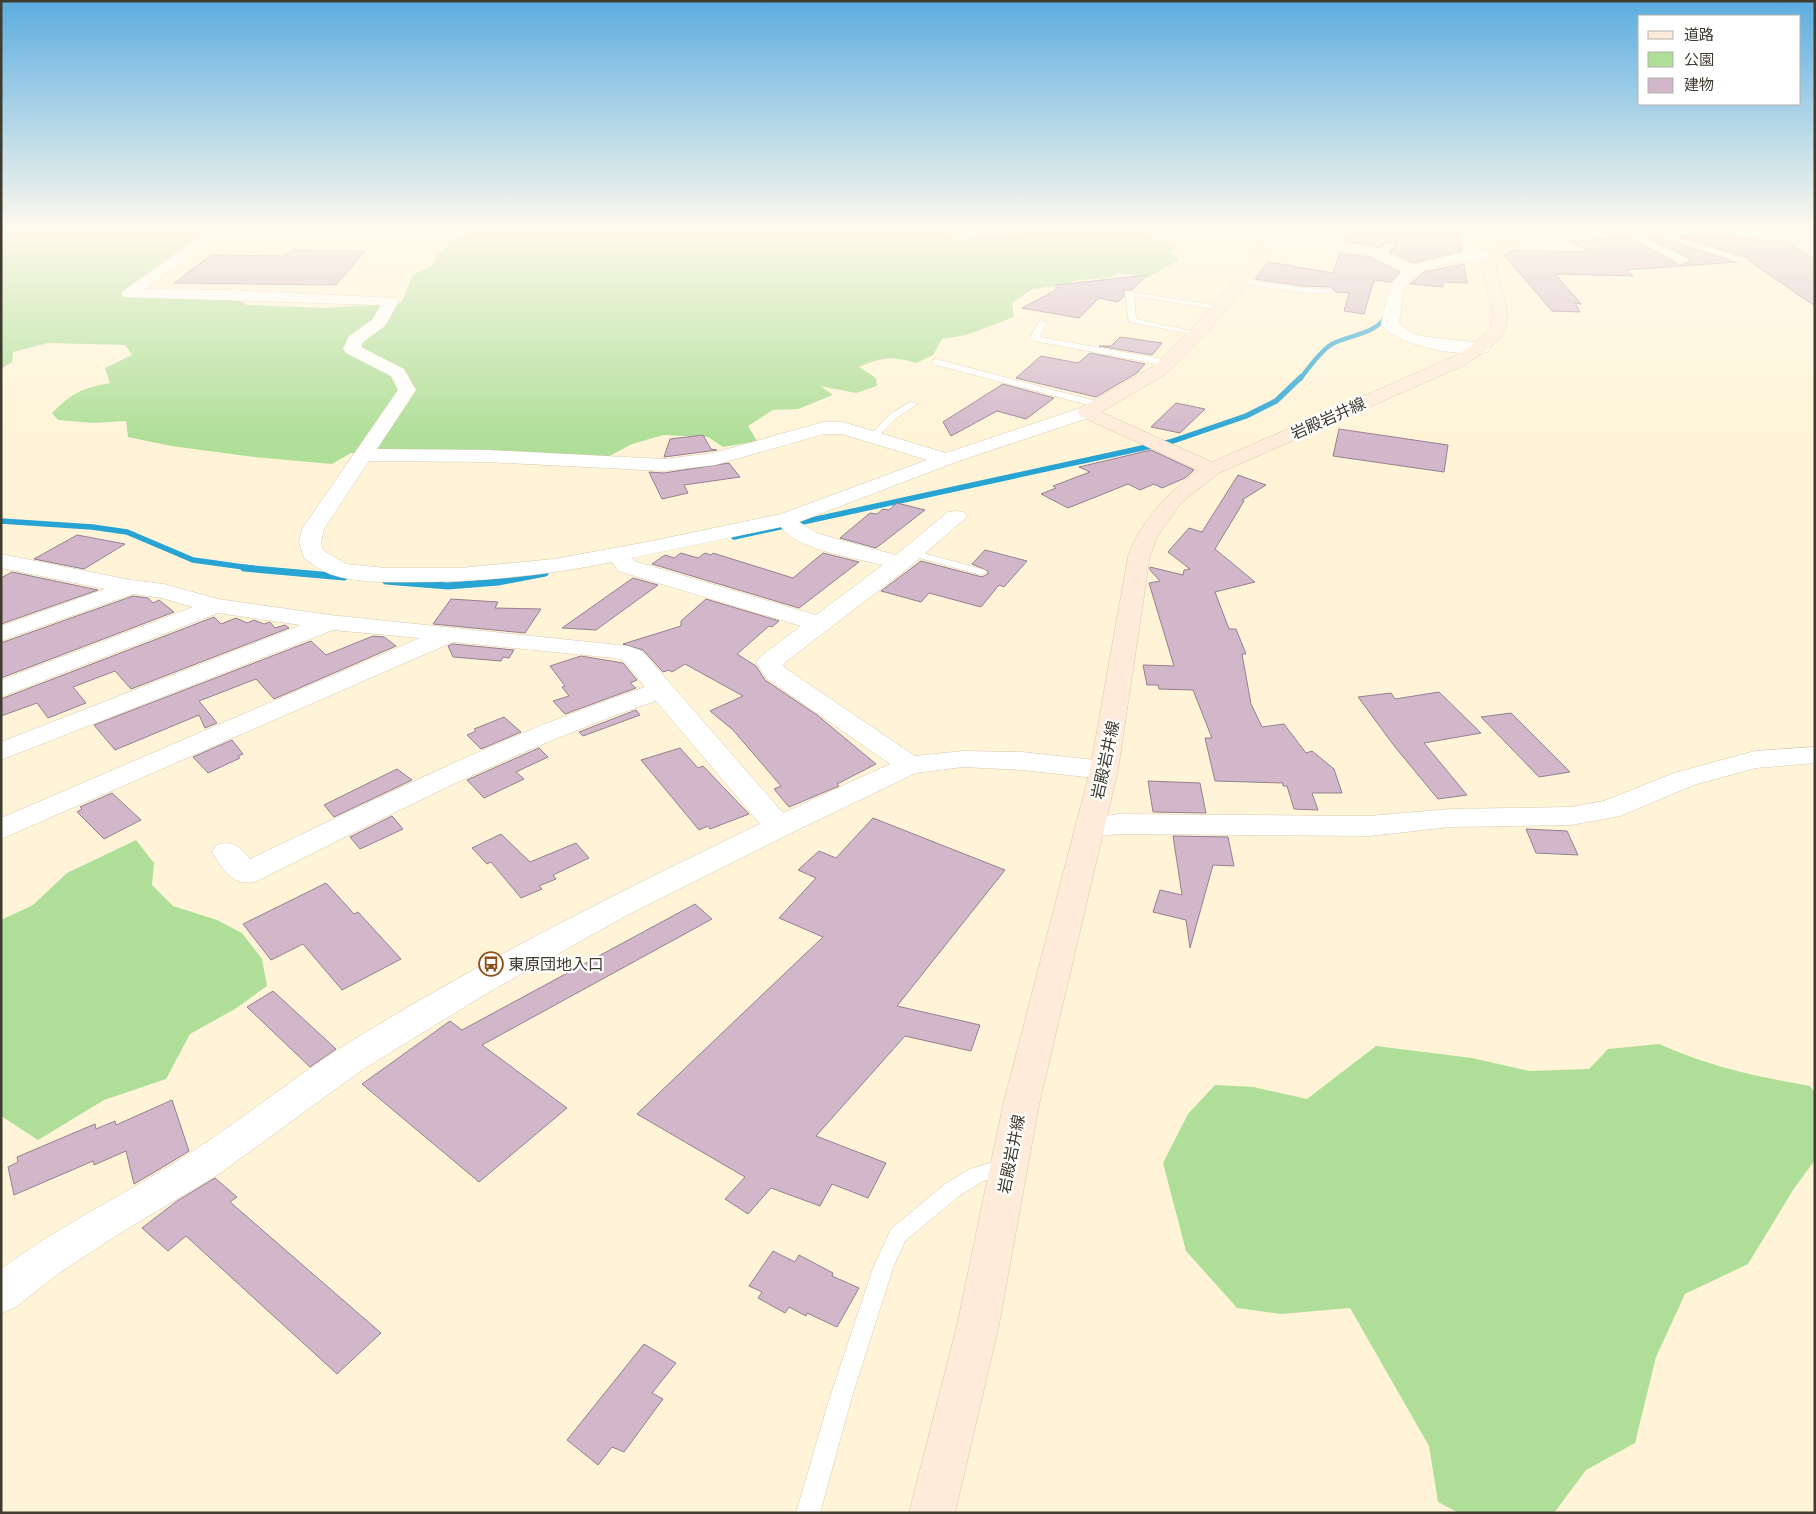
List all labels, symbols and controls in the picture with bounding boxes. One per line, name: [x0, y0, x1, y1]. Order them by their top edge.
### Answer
legend: [1638, 15, 1801, 105]
text: 道路: [1684, 24, 1714, 44]
text: 公園: [1684, 49, 1714, 69]
text: 建物: [1684, 74, 1714, 94]
street label: 岩殿岩井線: [1287, 392, 1369, 444]
street label: 岩殿岩井線: [1086, 719, 1124, 801]
bus stop icon: 東原団地入口: [478, 951, 504, 977]
place label: 東原団地入口: [508, 953, 604, 975]
street label: 岩殿岩井線: [993, 1113, 1029, 1195]

